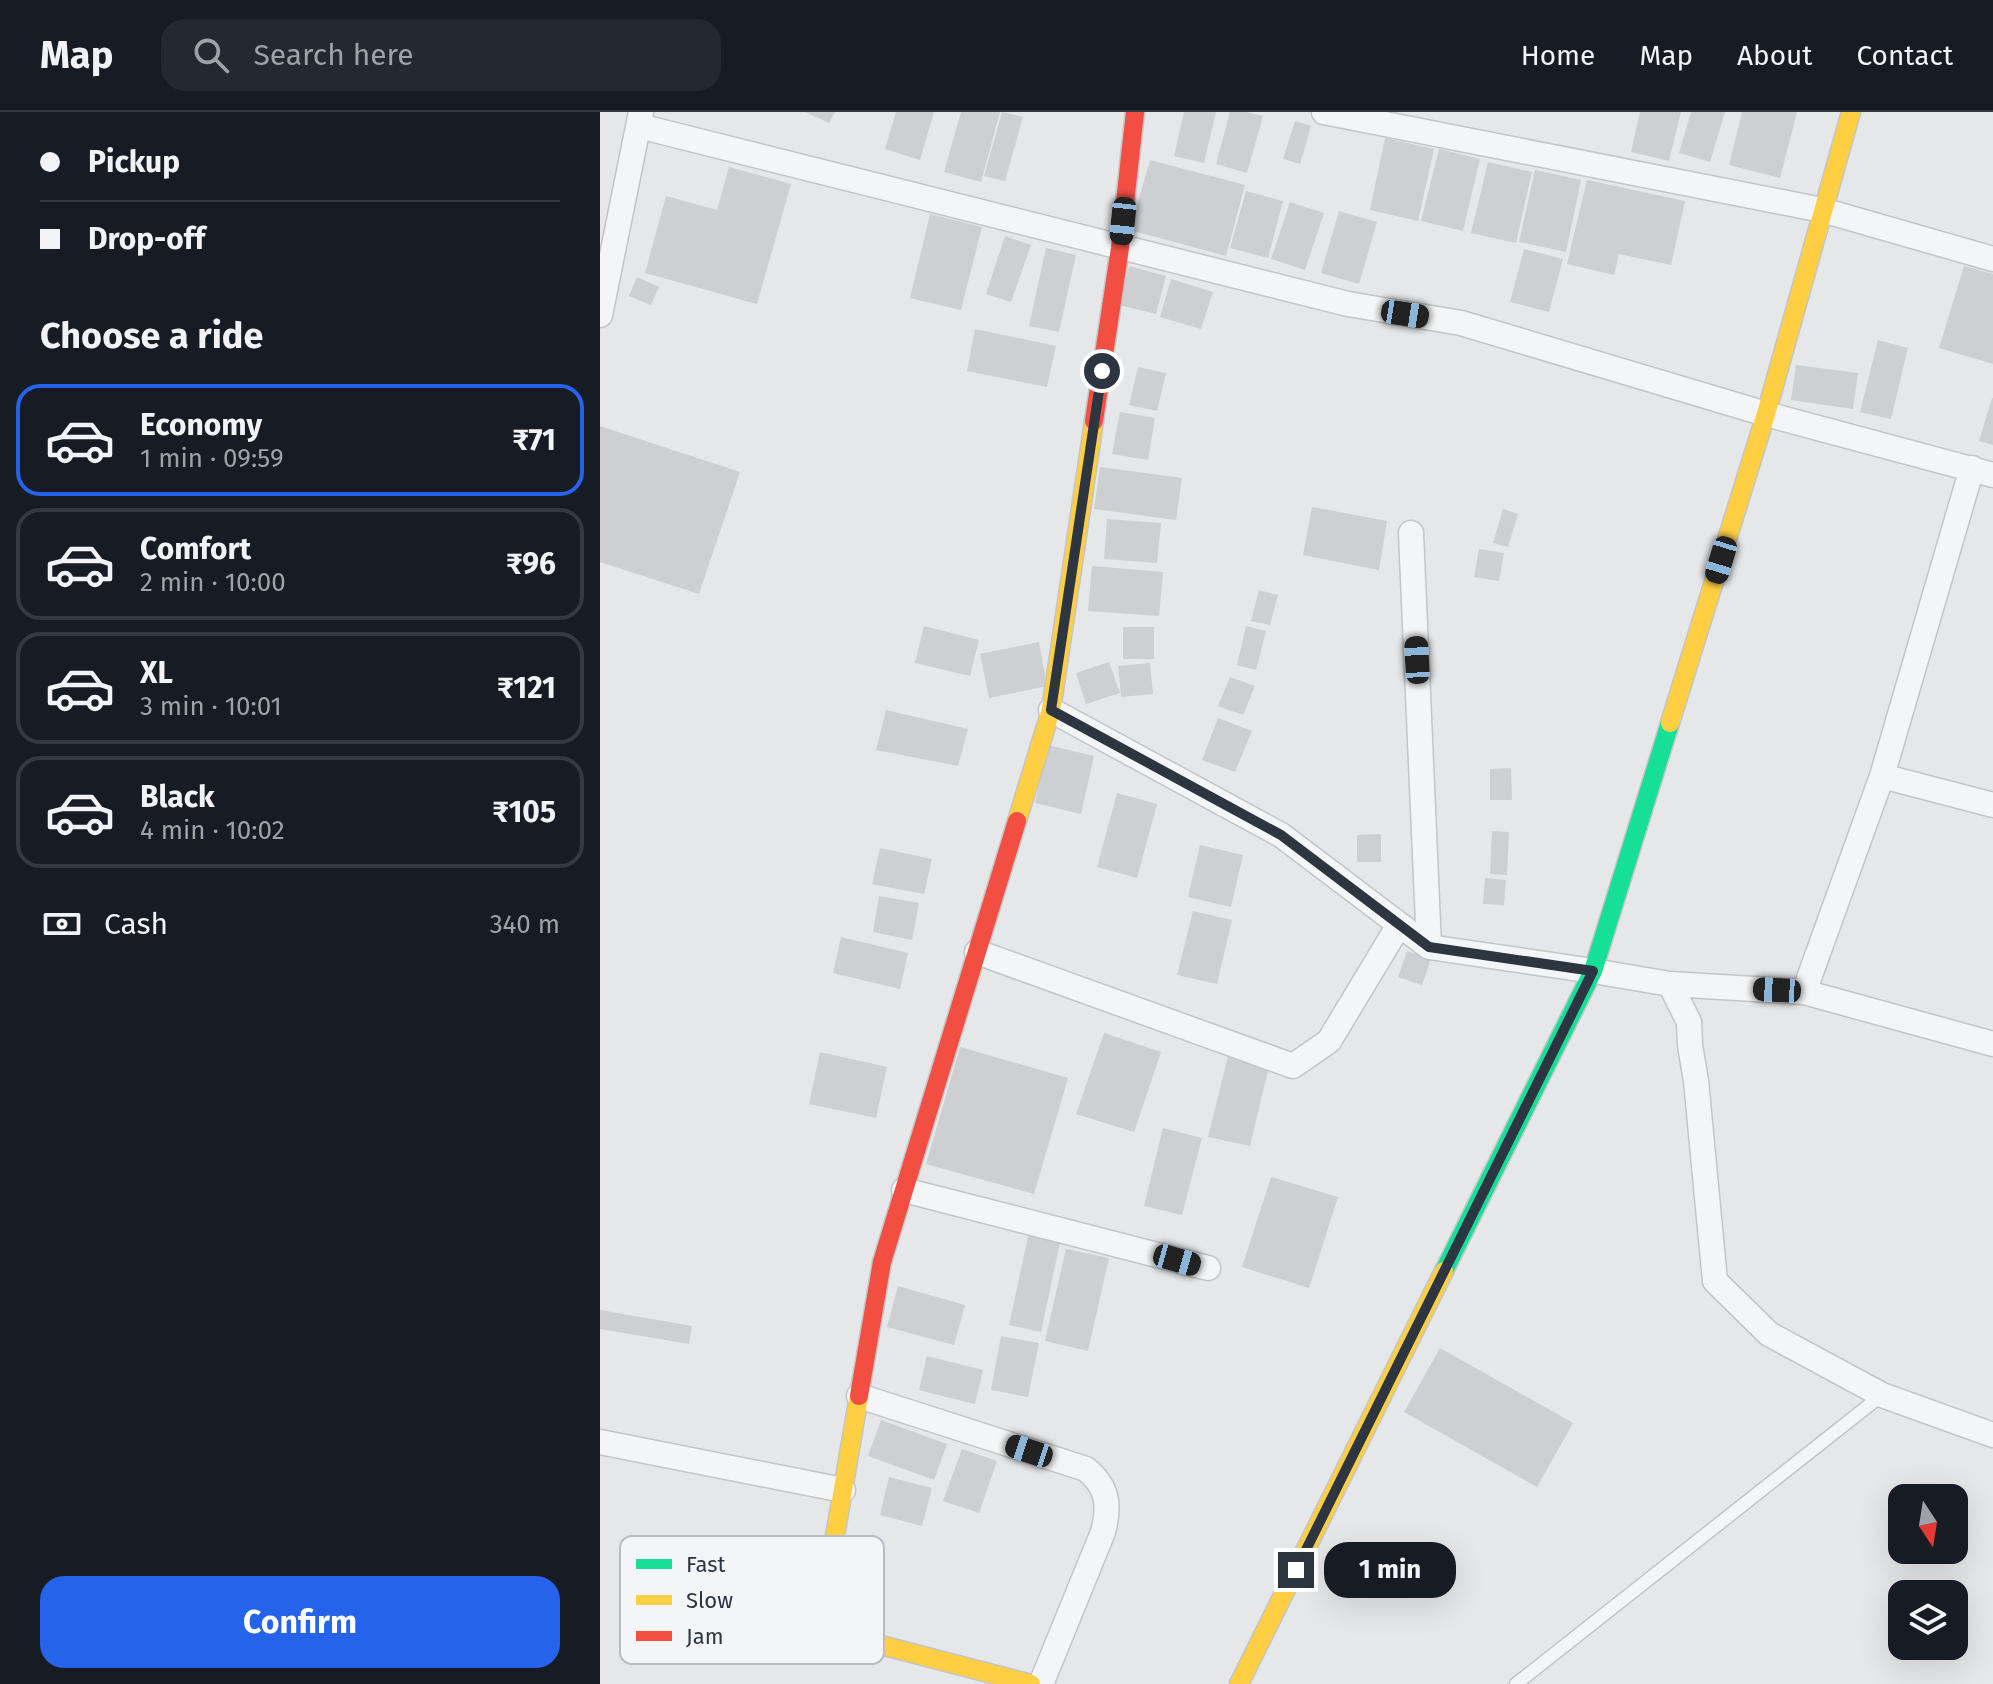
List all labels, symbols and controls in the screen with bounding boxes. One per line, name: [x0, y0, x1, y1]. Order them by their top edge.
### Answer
search box: [161, 19, 721, 91]
text: Map: [40, 32, 113, 78]
icon: search: [189, 33, 233, 77]
text: Search here: [253, 37, 414, 73]
text: Home: [1521, 39, 1595, 72]
text: Map: [1639, 39, 1693, 72]
text: About: [1737, 39, 1812, 72]
text: Contact: [1856, 39, 1953, 72]
text: Pickup: [88, 144, 180, 180]
car: [1109, 196, 1137, 246]
text: Drop-off: [88, 221, 205, 257]
car: [1379, 298, 1431, 330]
text: Choose a ride: [40, 314, 263, 358]
route start: [1084, 353, 1120, 389]
icon: car: [44, 404, 116, 476]
text: Economy: [140, 407, 262, 443]
text: ₹71: [512, 422, 556, 458]
text: 1 min · 09:59: [140, 443, 284, 474]
icon: car: [44, 528, 116, 600]
text: Comfort: [140, 531, 251, 567]
car: [1703, 534, 1739, 586]
text: ₹96: [506, 546, 556, 582]
text: 2 min · 10:00: [140, 567, 286, 598]
car: [1404, 635, 1430, 685]
icon: car: [44, 652, 116, 724]
text: XL: [140, 655, 173, 691]
text: ₹121: [497, 670, 556, 706]
text: 3 min · 10:01: [140, 691, 282, 722]
icon: car: [44, 776, 116, 848]
text: Black: [140, 779, 215, 815]
text: ₹105: [492, 794, 556, 830]
text: 4 min · 10:02: [140, 815, 285, 846]
icon: cash: [40, 902, 84, 946]
text: Cash: [104, 906, 168, 942]
text: 340 m: [490, 909, 560, 940]
car: [1752, 977, 1802, 1003]
car: [1151, 1242, 1203, 1278]
car: [1002, 1432, 1056, 1470]
north arrow: [1888, 1484, 1968, 1564]
map controls: [1888, 1484, 1968, 1660]
legend: [620, 1536, 884, 1664]
callout: 1 min: [1324, 1542, 1456, 1598]
text: Fast: [686, 1551, 726, 1578]
route end: [1278, 1552, 1314, 1588]
text: 1 min: [1359, 1554, 1421, 1585]
button: Confirm: [40, 1576, 560, 1668]
button: layers: [1888, 1580, 1968, 1660]
text: Slow: [686, 1587, 733, 1614]
text: Jam: [686, 1623, 724, 1650]

